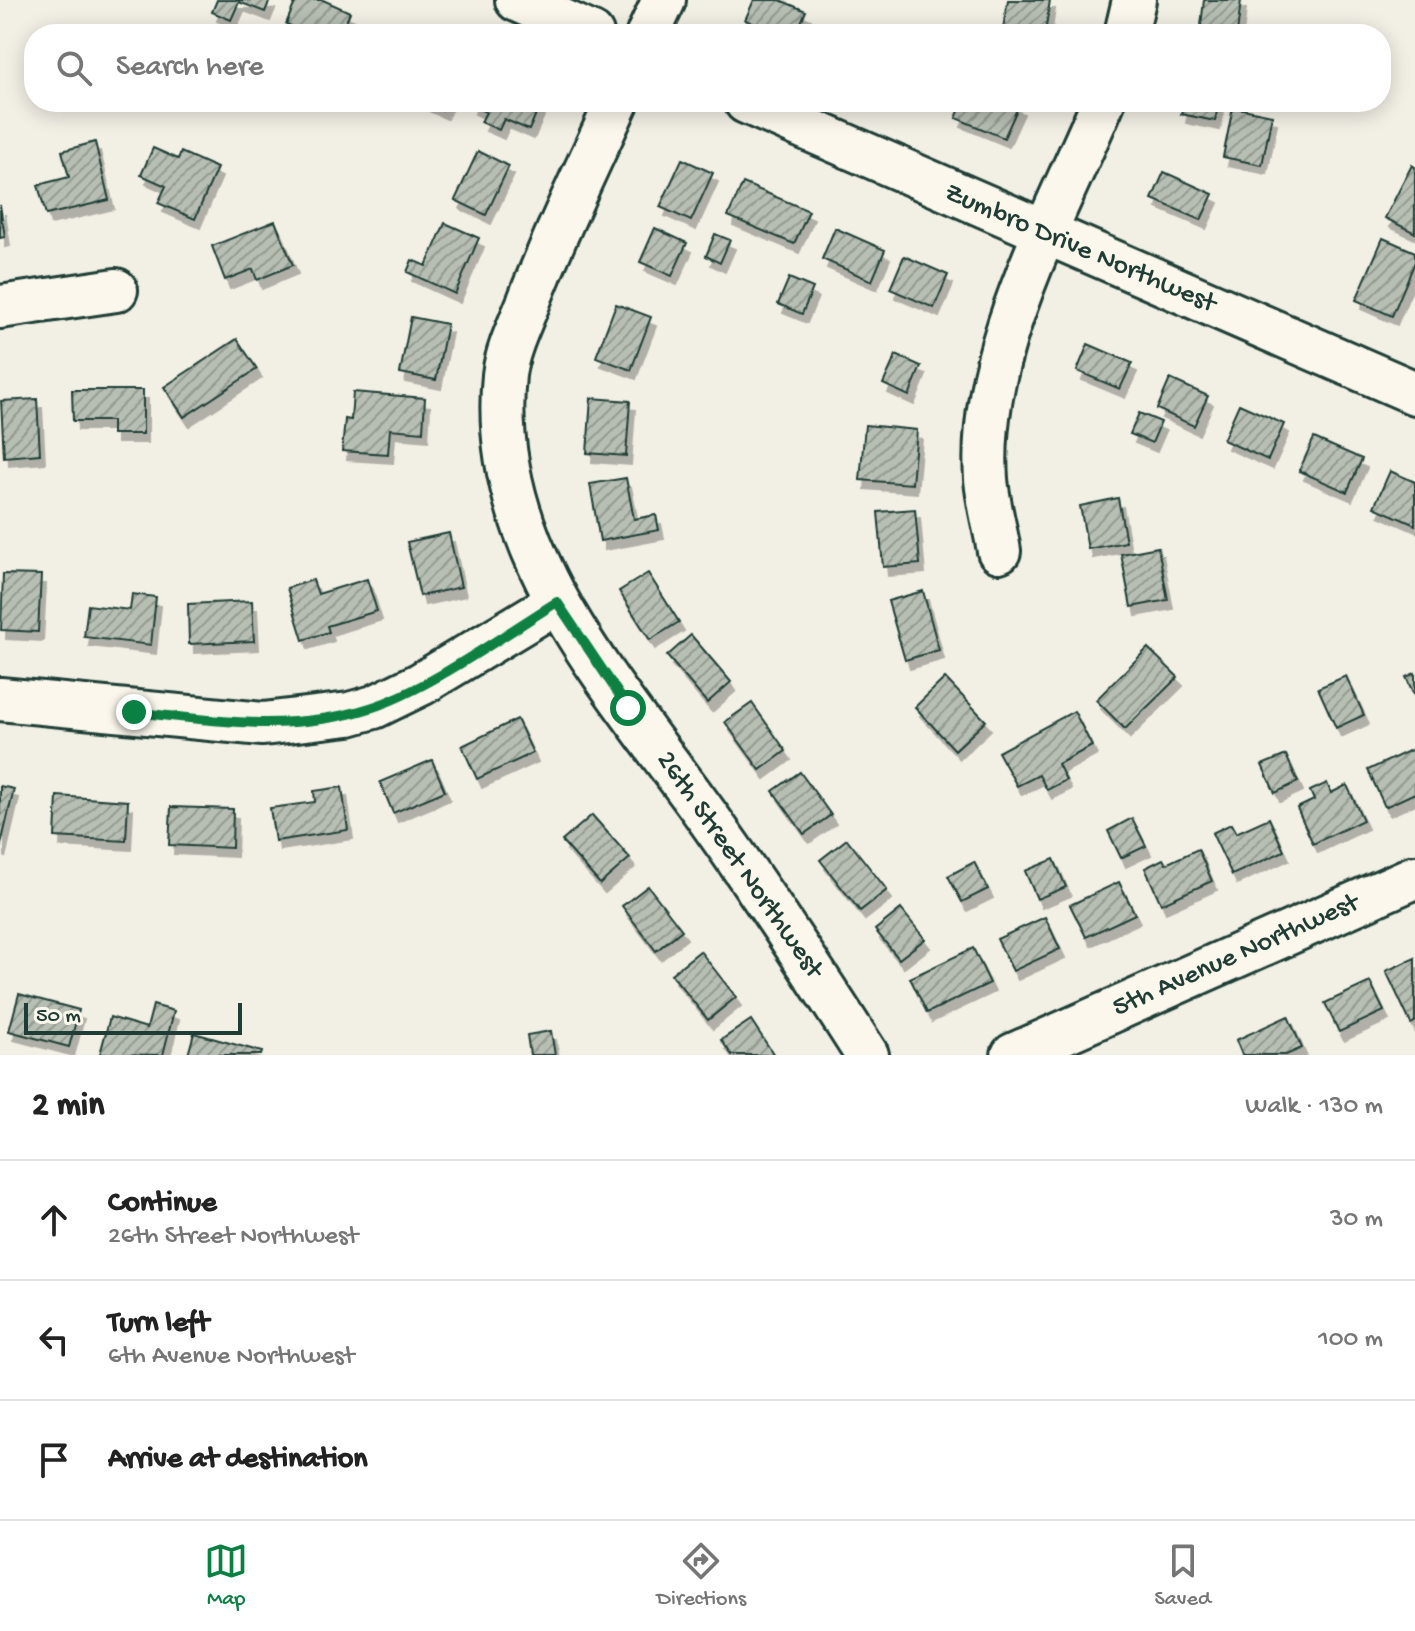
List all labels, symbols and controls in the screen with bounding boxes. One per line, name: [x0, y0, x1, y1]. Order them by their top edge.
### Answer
search box: [24, 24, 1391, 112]
icon: search: [52, 46, 96, 90]
text: Search here: [116, 51, 264, 86]
street label: Zumbro Drive Northwest: [939, 177, 1223, 322]
route start: [610, 690, 646, 726]
route end: [116, 694, 152, 730]
street label: 26th Street Northwest: [648, 745, 831, 987]
street label: 5th Avenue Northwest: [1108, 886, 1366, 1025]
scale bar: [24, 999, 242, 1035]
text: 50 m: [36, 1004, 81, 1030]
text: 2 min: [32, 1087, 104, 1127]
text: Walk · 130 m: [1245, 1092, 1383, 1123]
text: Continue: [108, 1187, 217, 1222]
icon: ahead: [32, 1198, 76, 1242]
text: 30 m: [1330, 1205, 1383, 1236]
text: 26th Street Northwest: [108, 1222, 358, 1253]
text: Turn left: [108, 1307, 209, 1342]
icon: left: [32, 1318, 76, 1362]
text: 100 m: [1318, 1325, 1383, 1356]
text: 6th Avenue Northwest: [108, 1342, 354, 1373]
icon: arrive: [32, 1438, 76, 1482]
text: Arrive at destination: [108, 1443, 368, 1478]
tab: Map: [204, 1539, 248, 1613]
tab: Directions: [657, 1539, 746, 1613]
tab: Saved: [1154, 1539, 1211, 1613]

